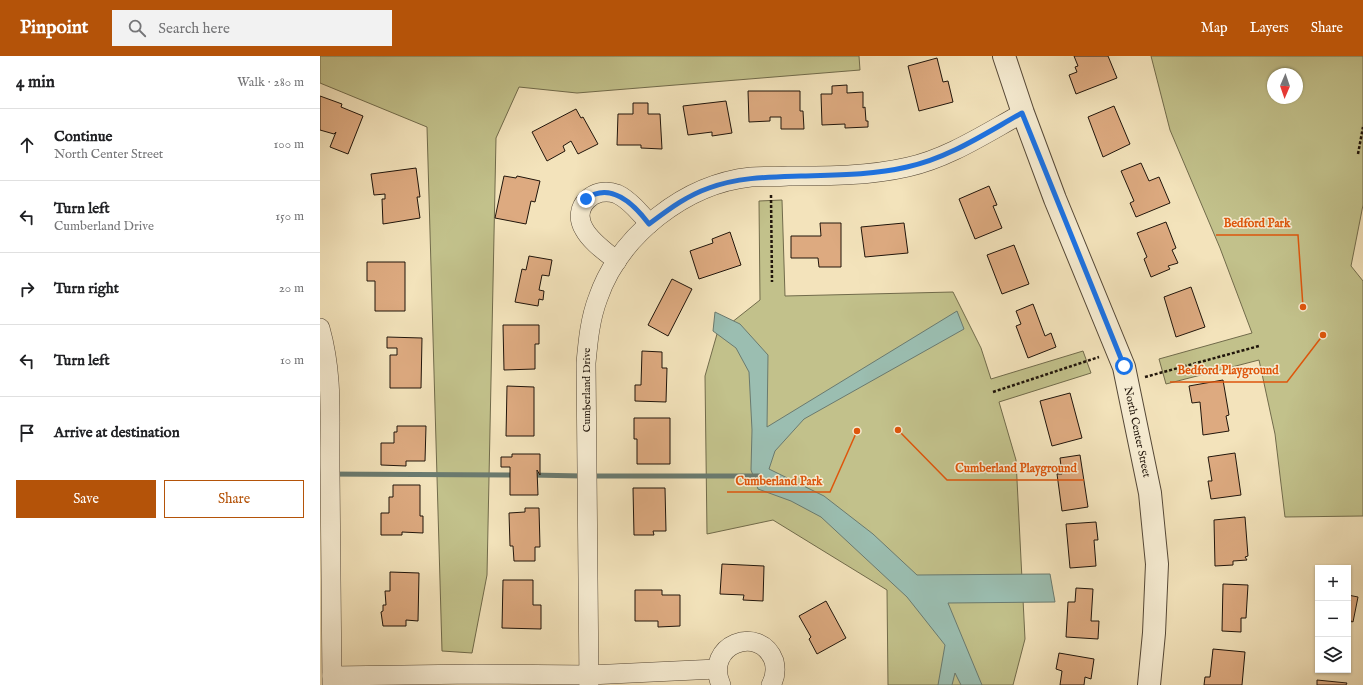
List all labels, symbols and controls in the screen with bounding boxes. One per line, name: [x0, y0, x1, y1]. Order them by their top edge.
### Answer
search box: [112, 10, 392, 46]
text: Pinpoint: [20, 16, 88, 40]
icon: search: [126, 17, 148, 39]
text: Search here: [158, 19, 230, 38]
text: Map: [1201, 19, 1228, 37]
text: Layers: [1250, 19, 1289, 37]
text: Share: [1311, 19, 1343, 37]
north arrow: [1267, 68, 1303, 104]
text: 4 min: [16, 72, 55, 93]
text: Walk · 280 m: [237, 74, 304, 91]
text: Continue: [54, 127, 112, 146]
icon: ahead: [16, 134, 38, 156]
text: 100 m: [274, 136, 304, 153]
text: North Center Street: [54, 146, 163, 163]
route end: [577, 190, 595, 208]
text: Turn left: [54, 199, 110, 218]
icon: left: [16, 206, 38, 228]
text: 150 m: [275, 208, 304, 225]
callout: Bedford Park: [1216, 211, 1298, 235]
text: Bedford Park: [1224, 216, 1291, 231]
text: Cumberland Drive: [54, 218, 154, 235]
icon: right: [16, 278, 38, 300]
text: Turn right: [54, 279, 119, 298]
text: 20 m: [279, 280, 304, 297]
street label: Cumberland Drive: [580, 348, 594, 432]
icon: left: [16, 350, 38, 372]
text: Turn left: [54, 351, 110, 370]
text: 10 m: [280, 352, 304, 369]
route start: [1115, 357, 1133, 375]
callout: Bedford Playground: [1170, 358, 1287, 382]
text: Bedford Playground: [1177, 363, 1279, 379]
street label: North Center Street: [1121, 385, 1154, 479]
icon: arrive: [16, 422, 38, 444]
text: Arrive at destination: [54, 423, 180, 442]
callout: Cumberland Playground: [947, 456, 1084, 480]
text: Cumberland Playground: [955, 461, 1077, 477]
callout: Cumberland Park: [727, 468, 830, 492]
text: Cumberland Park: [735, 474, 823, 489]
button: Save: [16, 480, 156, 518]
button: Share: [164, 480, 304, 518]
map controls: [1315, 565, 1351, 673]
button: +: [1315, 565, 1351, 601]
button: −: [1315, 601, 1351, 637]
button: layers: [1315, 637, 1351, 673]

